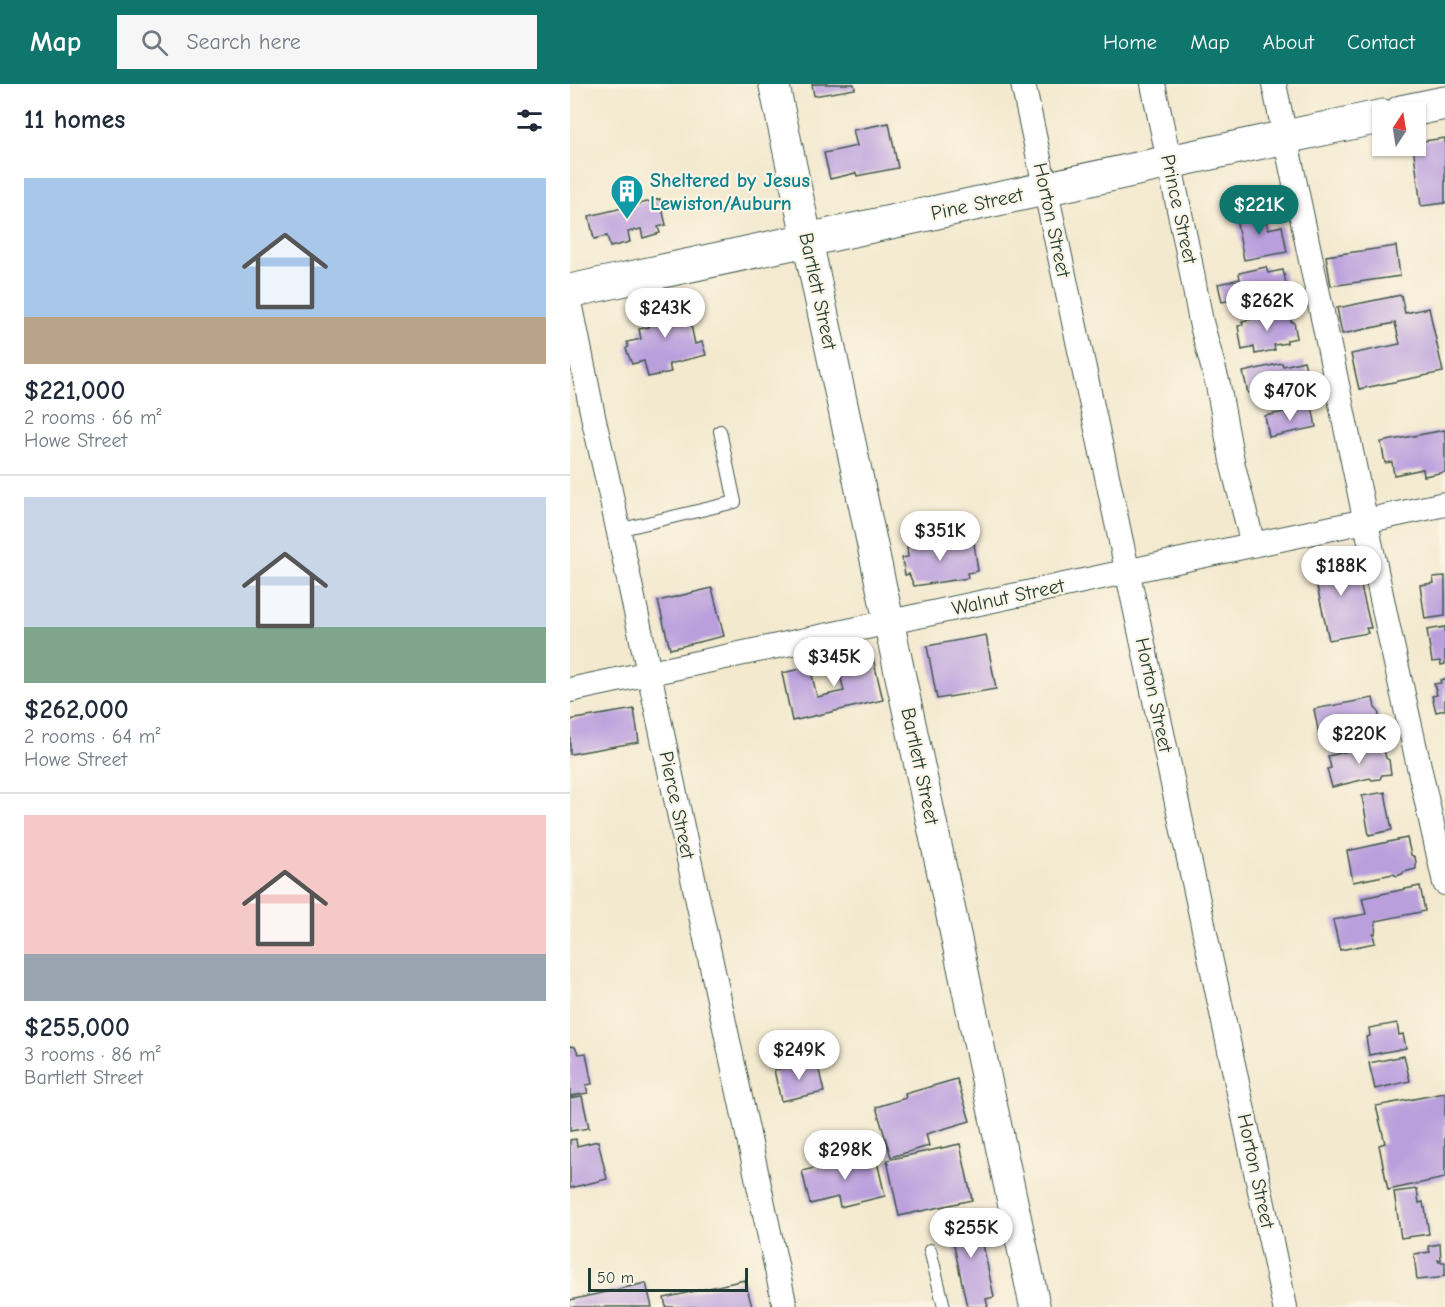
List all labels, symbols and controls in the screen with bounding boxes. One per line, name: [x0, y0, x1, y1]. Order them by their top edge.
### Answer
search box: [117, 15, 537, 69]
text: Map: [30, 26, 81, 58]
icon: search: [138, 26, 171, 59]
text: Search here: [186, 29, 301, 55]
text: Home: [1103, 30, 1157, 54]
text: Map: [1190, 30, 1230, 54]
text: About: [1263, 30, 1314, 54]
text: Contact: [1347, 30, 1415, 54]
north arrow: [1372, 102, 1426, 156]
map controls: [1372, 102, 1426, 156]
icon: filters: [513, 104, 546, 137]
text: 11 homes: [24, 105, 125, 135]
street label: Prince Street: [1156, 152, 1202, 267]
street label: Horton Street: [1029, 161, 1076, 281]
place label: Sheltered by Jesus Lewiston/Auburn: [650, 169, 810, 215]
building icon: Sheltered by Jesus Lewiston/Auburn: [609, 173, 645, 220]
street label: Pine Street: [929, 183, 1026, 225]
pin: $221K: [1217, 185, 1301, 236]
text: $221K: [1233, 193, 1285, 216]
icon: home: [231, 217, 339, 325]
street label: Bartlett Street: [794, 230, 842, 353]
pin: $262K: [1225, 281, 1309, 332]
pin: $243K: [623, 288, 707, 339]
text: $262K: [1240, 289, 1294, 312]
text: $243K: [639, 296, 691, 319]
pin: $470K: [1248, 371, 1332, 422]
text: $221,000: [24, 376, 125, 406]
text: $470K: [1263, 379, 1317, 402]
text: 2 rooms · 66 m²: [24, 406, 162, 429]
text: Howe Street: [24, 429, 127, 452]
pin: $351K: [898, 511, 982, 562]
text: $351K: [914, 519, 966, 542]
icon: home: [231, 536, 339, 644]
pin: $188K: [1299, 546, 1383, 597]
text: $188K: [1315, 554, 1367, 577]
street label: Walnut Street: [950, 574, 1068, 620]
street label: Horton Street: [1131, 636, 1178, 756]
pin: $345K: [792, 637, 876, 688]
text: $345K: [807, 645, 861, 668]
text: $262,000: [24, 695, 129, 725]
street label: Bartlett Street: [896, 705, 944, 828]
pin: $220K: [1317, 714, 1401, 765]
text: $220K: [1332, 722, 1386, 745]
text: 2 rooms · 64 m²: [24, 725, 160, 748]
text: Howe Street: [24, 748, 127, 771]
street label: Pierce Street: [654, 749, 700, 862]
icon: home: [231, 854, 339, 962]
text: $255,000: [24, 1013, 130, 1043]
pin: $249K: [757, 1030, 841, 1081]
text: $249K: [773, 1038, 825, 1061]
text: 3 rooms · 86 m²: [24, 1043, 161, 1066]
text: Bartlett Street: [24, 1066, 143, 1089]
street label: Horton Street: [1233, 1112, 1280, 1232]
pin: $298K: [803, 1130, 887, 1181]
text: $298K: [818, 1138, 872, 1161]
pin: $255K: [929, 1208, 1013, 1259]
text: $255K: [944, 1216, 998, 1239]
scale bar: [588, 1265, 748, 1292]
text: 50 m: [597, 1269, 634, 1287]

